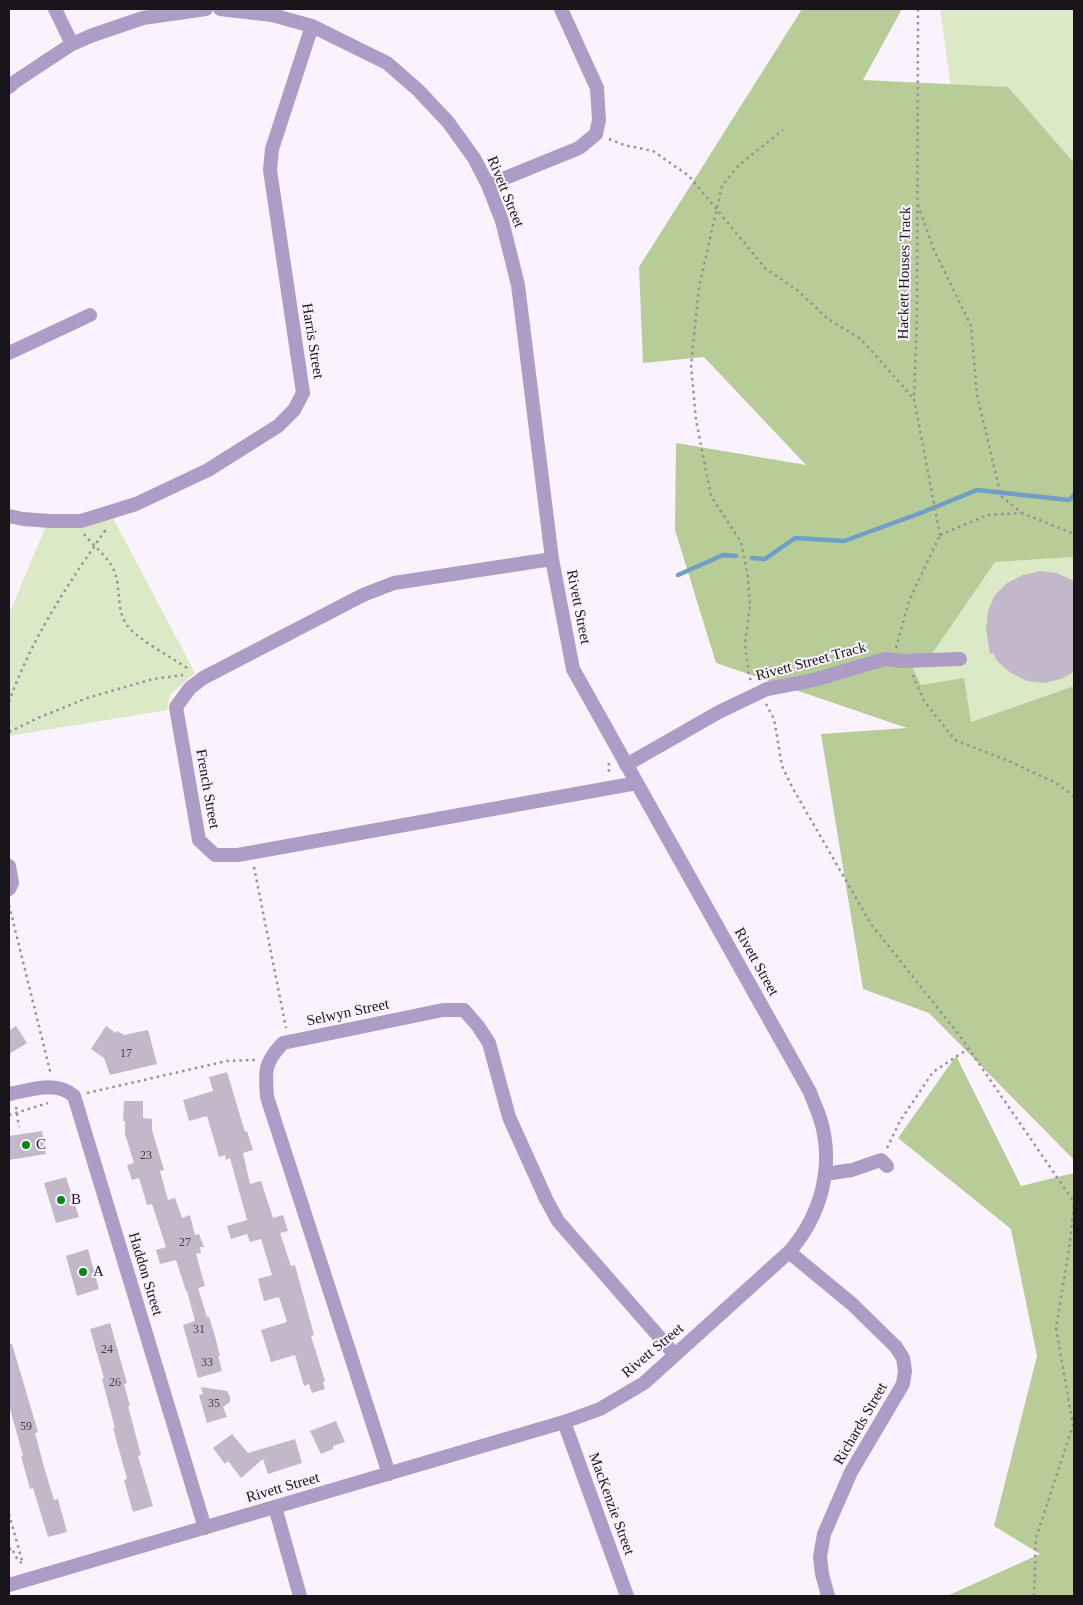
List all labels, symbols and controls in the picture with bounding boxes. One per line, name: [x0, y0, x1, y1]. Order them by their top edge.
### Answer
street label: Rivett Street: [483, 154, 527, 230]
street label: Hackett Houses Track: [895, 206, 915, 340]
street label: Harris Street: [297, 302, 327, 380]
street label: Rivett Street: [562, 568, 594, 646]
street label: Rivett Street Track: [754, 639, 868, 685]
street label: French Street: [191, 748, 223, 830]
street label: Rivett Street: [730, 925, 782, 999]
street label: Selwyn Street: [305, 995, 391, 1031]
house number: 17: [120, 1047, 132, 1061]
place label: C: [36, 1136, 46, 1154]
marker: C: [20, 1139, 32, 1151]
house number: 23: [140, 1149, 152, 1163]
place label: B: [71, 1191, 81, 1209]
marker: B: [55, 1194, 67, 1206]
street label: Haddon Street: [124, 1230, 166, 1318]
house number: 27: [179, 1236, 191, 1250]
place label: A: [93, 1263, 104, 1281]
marker: A: [77, 1266, 89, 1278]
street label: Rivett Street: [618, 1320, 688, 1382]
house number: 31: [193, 1323, 205, 1337]
house number: 24: [101, 1343, 113, 1357]
house number: 33: [201, 1356, 213, 1370]
house number: 26: [109, 1376, 121, 1390]
street label: Richards Street: [830, 1380, 892, 1468]
house number: 35: [208, 1397, 220, 1411]
house number: 59: [20, 1420, 32, 1434]
street label: MacKenzie Street: [584, 1450, 638, 1558]
street label: Rivett Street: [244, 1469, 322, 1507]

